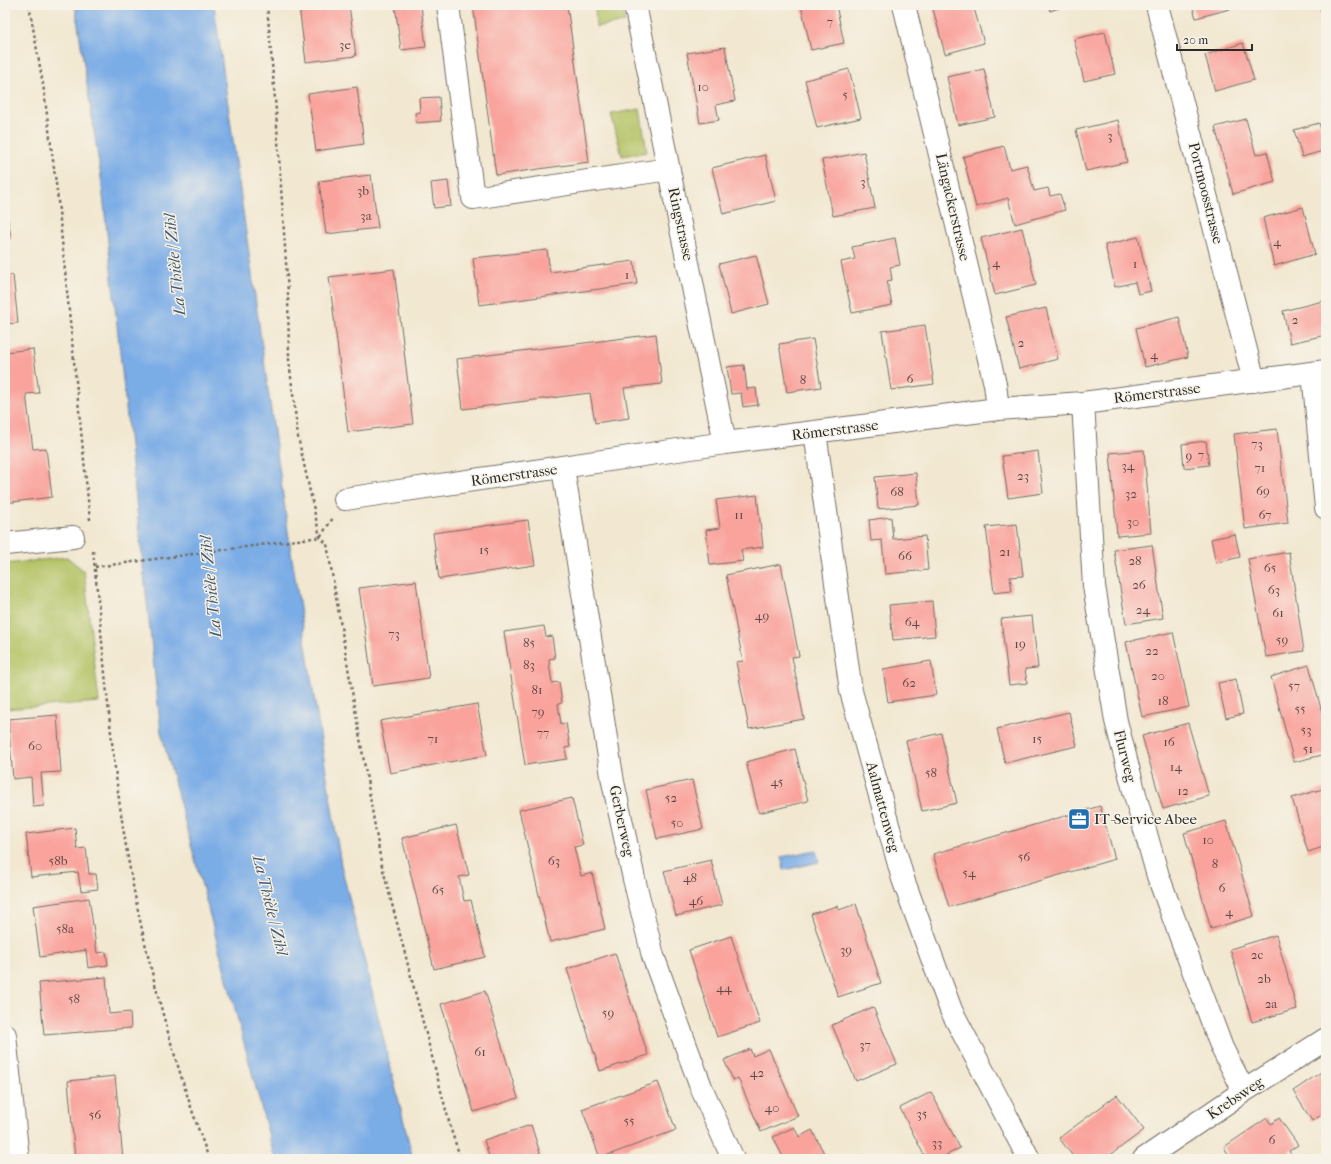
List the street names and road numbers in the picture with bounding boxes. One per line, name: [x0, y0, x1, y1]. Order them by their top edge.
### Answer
street label: Portmoosstrasse: [1185, 140, 1227, 246]
street label: Längackerstrasse: [932, 151, 974, 263]
street label: Ringstrasse: [664, 186, 698, 263]
street label: Römerstrasse: [1113, 379, 1202, 407]
street label: Römerstrasse: [791, 416, 880, 444]
street label: Römerstrasse: [470, 460, 559, 490]
street label: Flurweg: [1110, 728, 1140, 785]
street label: Aalmattenweg: [862, 759, 904, 855]
street label: Gerberweg: [606, 784, 639, 859]
street label: Krebsweg: [1203, 1072, 1267, 1123]

